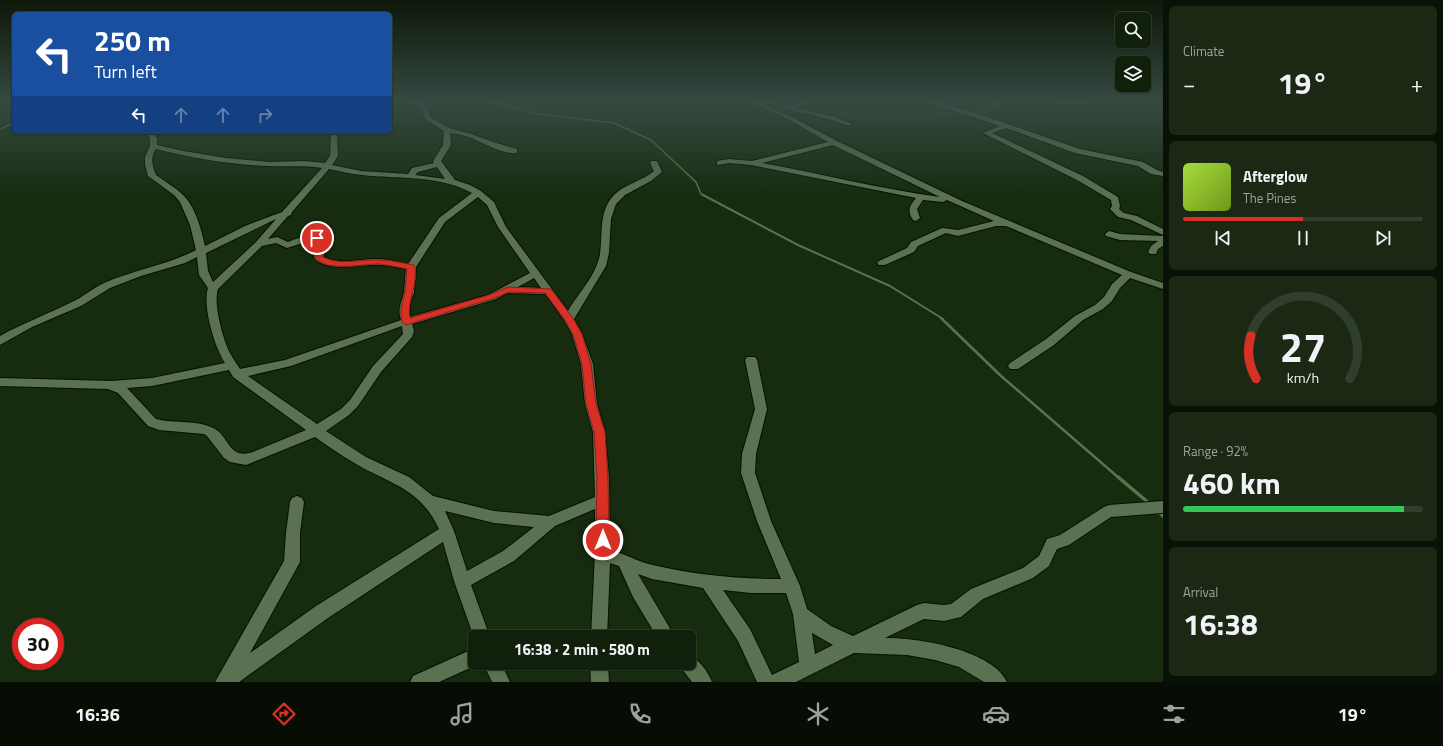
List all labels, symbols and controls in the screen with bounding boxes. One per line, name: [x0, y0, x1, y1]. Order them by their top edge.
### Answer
map controls: [1115, 12, 1151, 92]
button: search: [1115, 12, 1151, 48]
text: 250 m: [94, 19, 171, 62]
icon: left: [28, 28, 80, 80]
text: Climate: [1183, 41, 1224, 61]
button: layers: [1115, 56, 1151, 92]
text: Turn left: [94, 58, 157, 85]
text: 19°: [1278, 60, 1328, 106]
text: −: [1183, 67, 1195, 101]
text: +: [1411, 67, 1423, 101]
icon: left: [128, 104, 150, 126]
icon: ahead: [170, 104, 192, 126]
icon: ahead: [212, 104, 234, 126]
icon: right: [254, 104, 276, 126]
text: Afterglow: [1243, 165, 1308, 188]
text: The Pines: [1243, 188, 1296, 208]
pin: [300, 221, 334, 255]
icon: arrive: [306, 227, 328, 249]
icon: previous: [1212, 227, 1234, 249]
icon: pause: [1292, 227, 1314, 249]
icon: next: [1372, 227, 1394, 249]
text: 27: [1280, 315, 1326, 378]
text: km/h: [1287, 367, 1319, 389]
text: Range · 92%: [1183, 441, 1248, 461]
text: 460 km: [1183, 460, 1281, 506]
position arrow: [582, 519, 624, 561]
text: Arrival: [1183, 582, 1218, 602]
text: 16:38: [1183, 601, 1258, 647]
speed limit sign: 30: [12, 618, 64, 670]
text: 16:38 · 2 min · 580 m: [514, 638, 650, 661]
icon: directions: [270, 700, 298, 728]
icon: music: [448, 700, 476, 728]
icon: phone: [626, 700, 654, 728]
icon: climate: [804, 700, 832, 728]
icon: car: [982, 700, 1010, 728]
icon: filters: [1160, 700, 1188, 728]
text: 16:36: [75, 701, 120, 728]
text: 19°: [1338, 701, 1368, 728]

